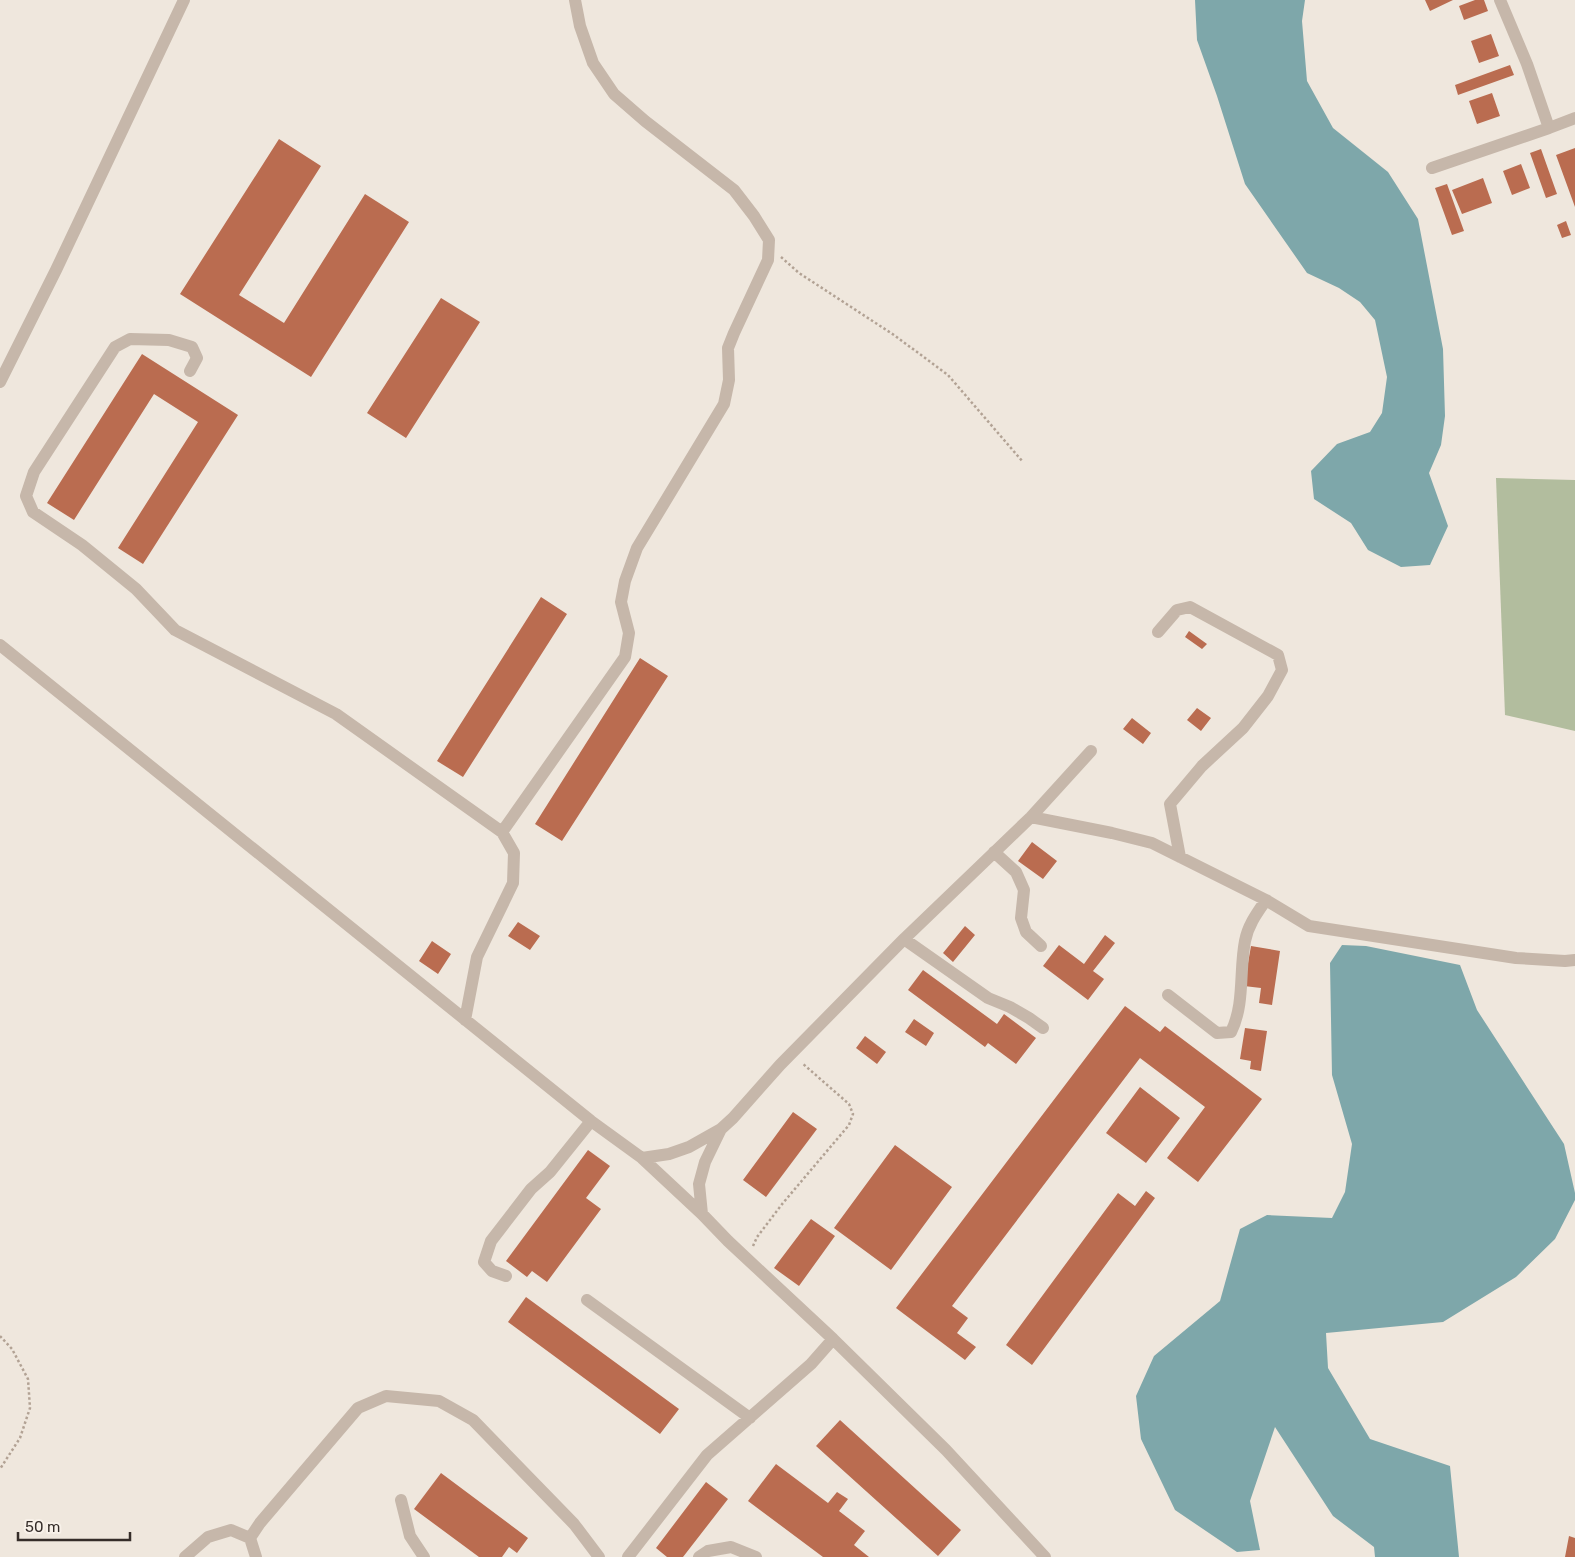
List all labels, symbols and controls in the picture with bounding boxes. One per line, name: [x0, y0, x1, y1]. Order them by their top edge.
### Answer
scale bar: [18, 1510, 130, 1542]
text: 50 m: [25, 1518, 60, 1536]

